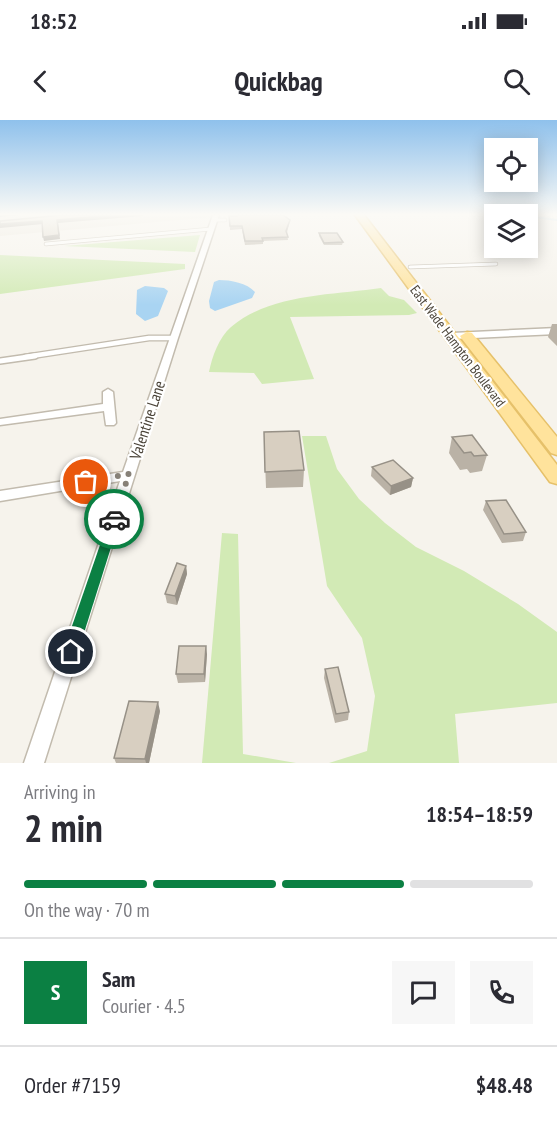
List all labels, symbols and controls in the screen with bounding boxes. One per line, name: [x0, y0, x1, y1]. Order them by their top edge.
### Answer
text: 18:52: [30, 7, 78, 35]
text: Quickbag: [234, 64, 323, 98]
icon: back: [24, 65, 57, 98]
icon: search: [500, 65, 533, 98]
map controls: [484, 138, 538, 258]
button: locate: [484, 138, 538, 192]
button: layers: [484, 204, 538, 258]
street label: East Wade Hampton Boulevard: [406, 282, 510, 410]
street label: Valentine Lane: [125, 378, 169, 463]
pin: [60, 456, 111, 507]
icon: bag: [69, 465, 102, 498]
courier: [84, 489, 144, 549]
icon: car: [98, 503, 131, 536]
pin: [45, 626, 96, 677]
icon: home: [54, 635, 87, 668]
text: Arriving in: [24, 779, 96, 805]
text: 18:54–18:59: [426, 800, 533, 828]
text: 2 min: [24, 802, 103, 853]
text: On the way · 70 m: [24, 897, 150, 923]
button: chat: [392, 961, 455, 1024]
button: phone: [470, 961, 533, 1024]
text: Sam: [102, 965, 135, 993]
text: S: [51, 978, 60, 1006]
text: Courier · 4.5: [102, 993, 186, 1019]
text: Order #7159: [24, 1071, 121, 1099]
text: $48.48: [476, 1071, 533, 1099]

